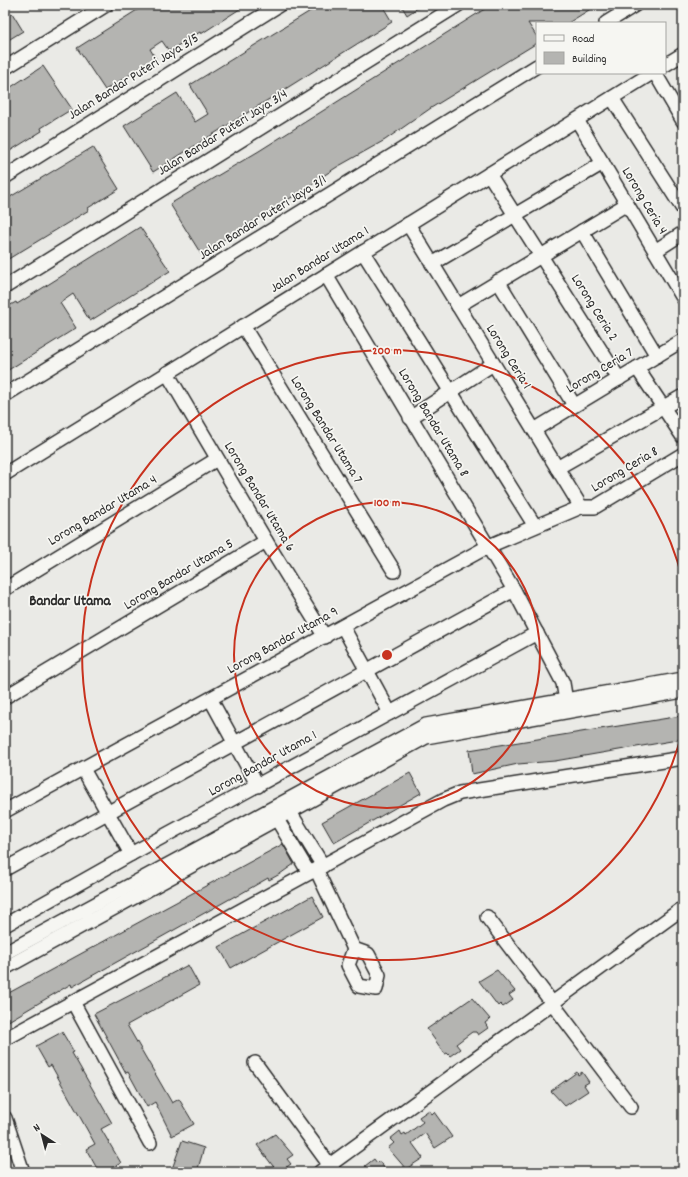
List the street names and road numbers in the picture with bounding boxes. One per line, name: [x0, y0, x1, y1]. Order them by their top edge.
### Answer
street label: Jalan Bandar Puteri Jaya 3/5: [65, 29, 203, 125]
street label: Jalan Bandar Puteri Jaya 3/4: [154, 85, 292, 181]
street label: Lorong Ceria 4: [616, 163, 672, 239]
street label: Jalan Bandar Puteri Jaya 3/1: [195, 170, 331, 266]
street label: Jalan Bandar Utama 1: [267, 221, 373, 299]
street label: Lorong Ceria 2: [565, 271, 623, 345]
street label: Lorong Ceria 1: [480, 321, 536, 393]
street label: Lorong Ceria 7: [563, 343, 637, 399]
street label: Lorong Bandar Utama 8: [393, 365, 474, 482]
street label: Lorong Bandar Utama 7: [285, 372, 367, 488]
street label: Lorong Bandar Utama 6: [218, 438, 300, 556]
street label: Lorong Ceria 8: [588, 442, 663, 498]
street label: Lorong Bandar Utama 4: [45, 470, 161, 552]
street label: Lorong Bandar Utama 5: [120, 534, 238, 616]
street label: Lorong Bandar Utama 9: [224, 602, 342, 680]
street label: Lorong Bandar Utama 1: [205, 726, 321, 802]

